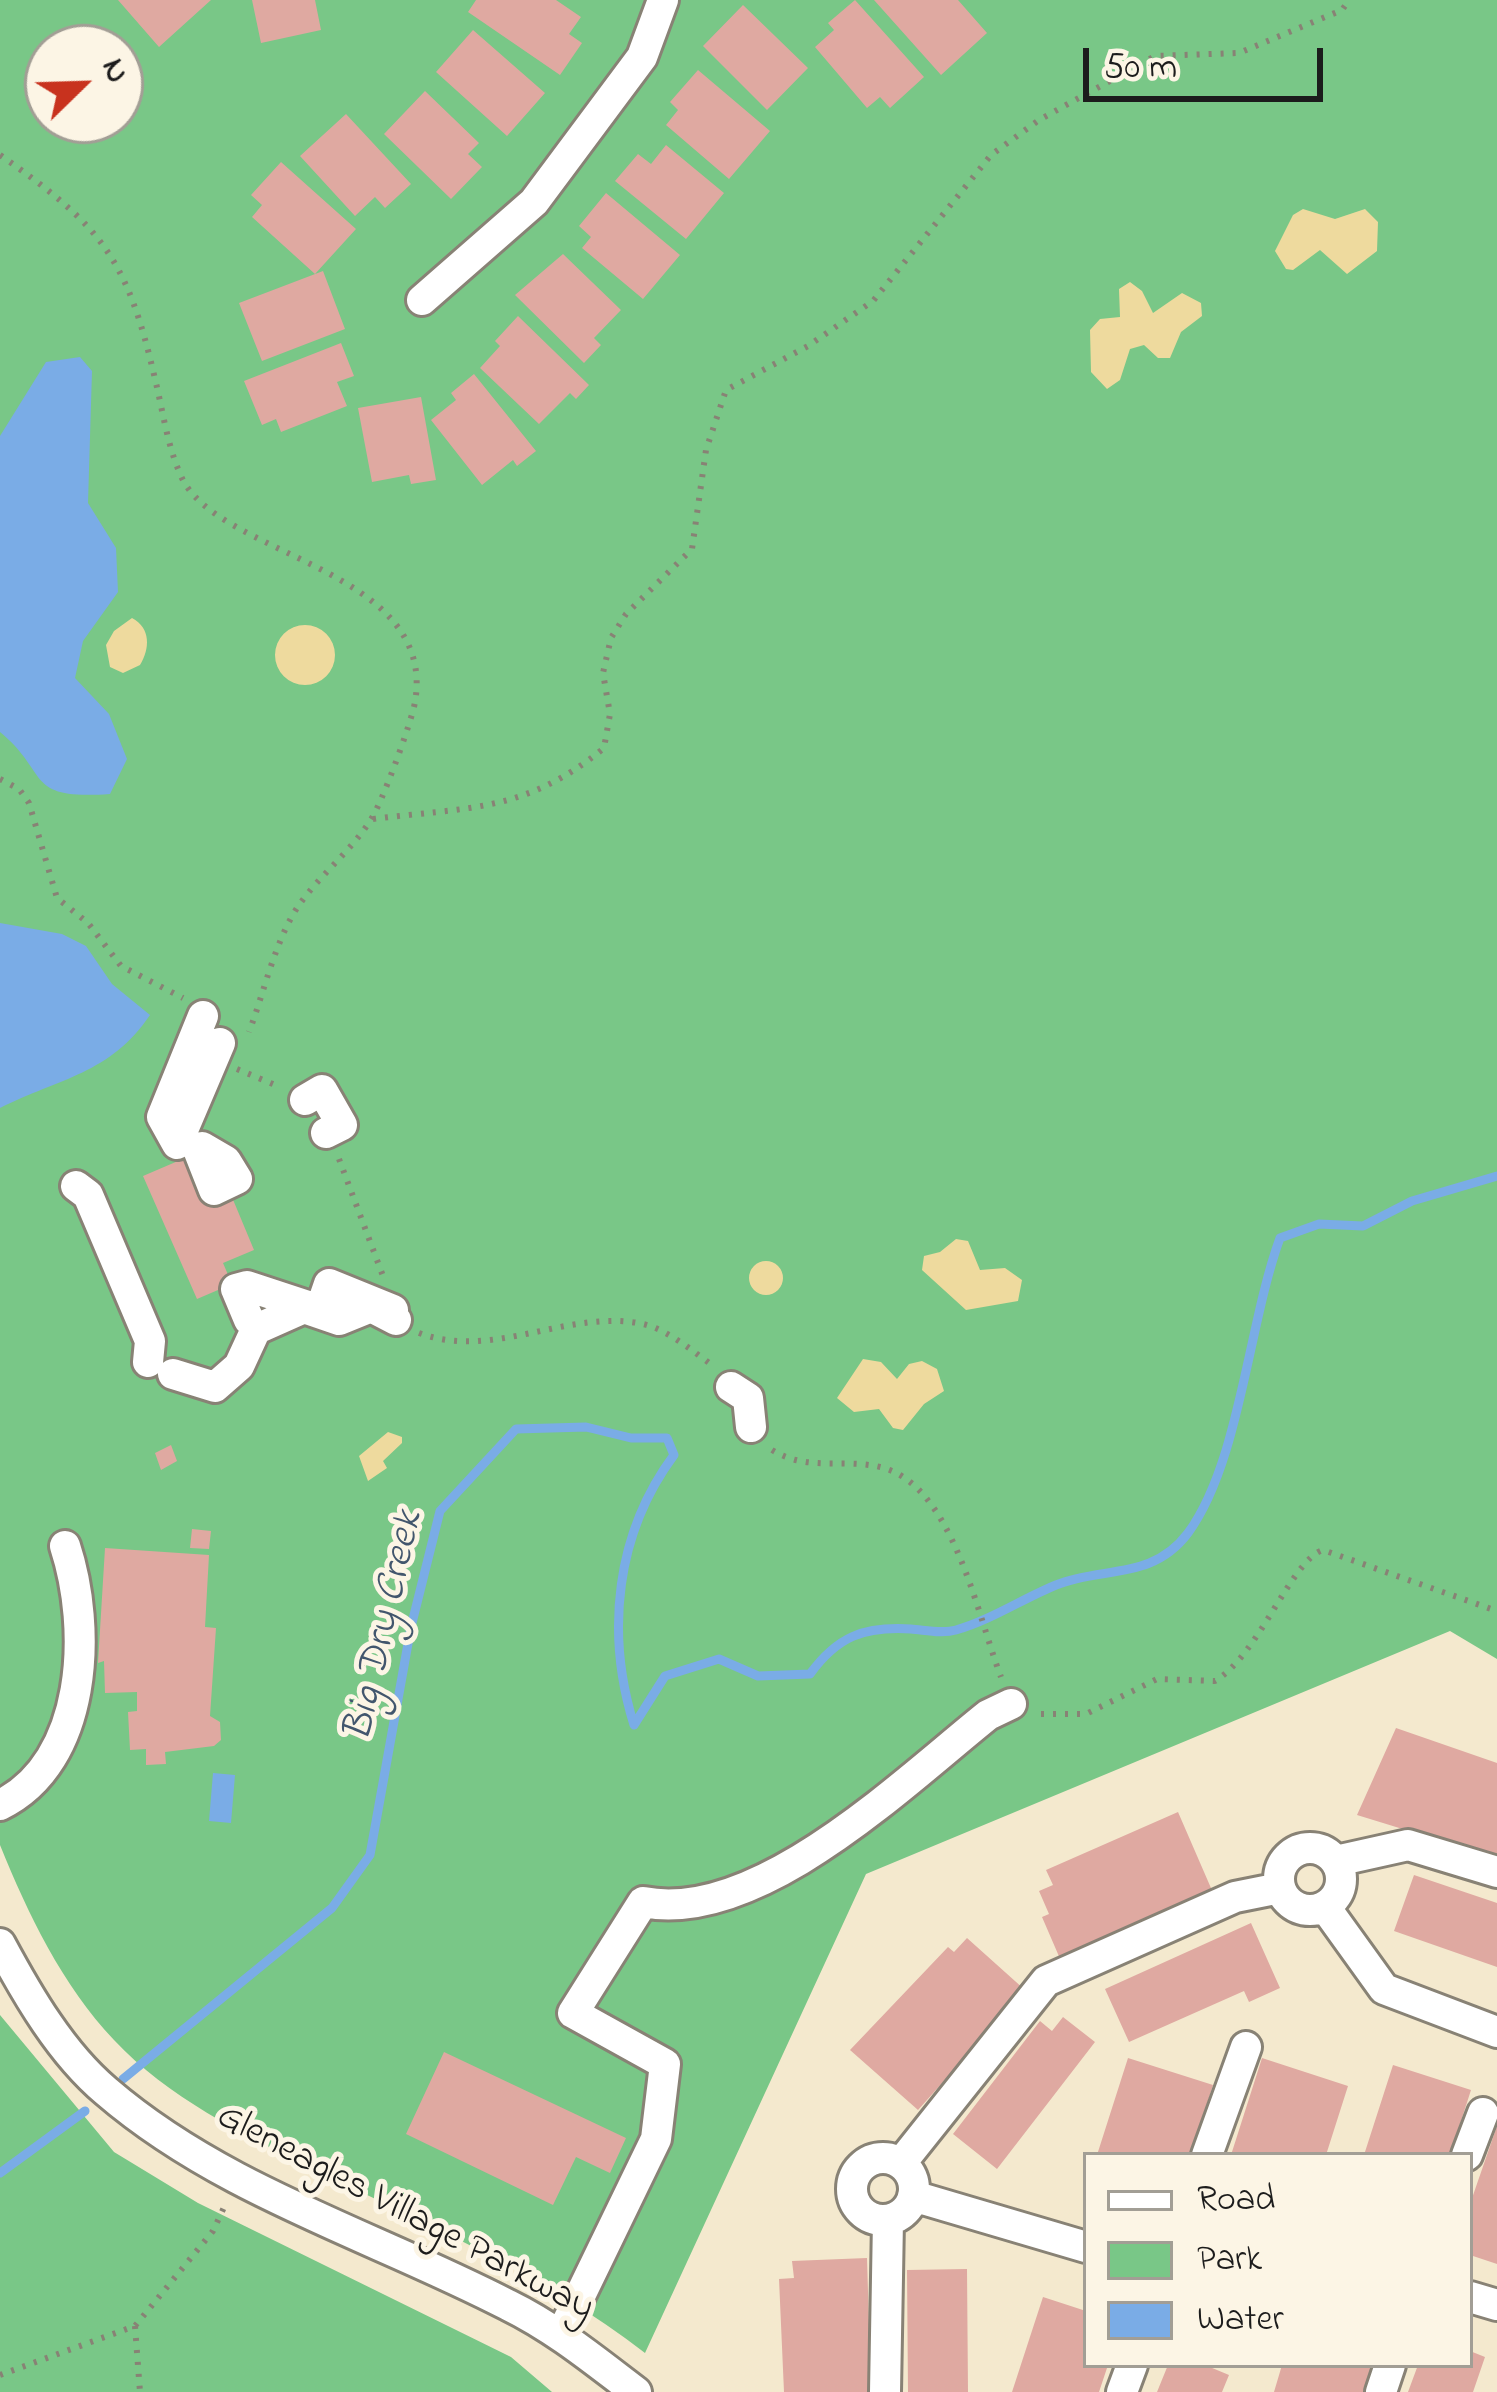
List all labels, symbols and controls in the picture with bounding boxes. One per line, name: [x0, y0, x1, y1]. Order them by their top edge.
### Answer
north arrow: [24, 24, 144, 144]
scale bar: [1089, 24, 1329, 98]
text: 50 m: [1104, 42, 1177, 95]
text: N: [88, 51, 141, 91]
water label: Big Dry Creek: [336, 1507, 438, 1747]
street label: Gleneagles Village Parkway: [207, 2096, 601, 2334]
legend: [1083, 2152, 1473, 2368]
text: Road: [1197, 2174, 1275, 2227]
text: Park: [1197, 2234, 1262, 2287]
text: Water: [1197, 2294, 1284, 2347]

